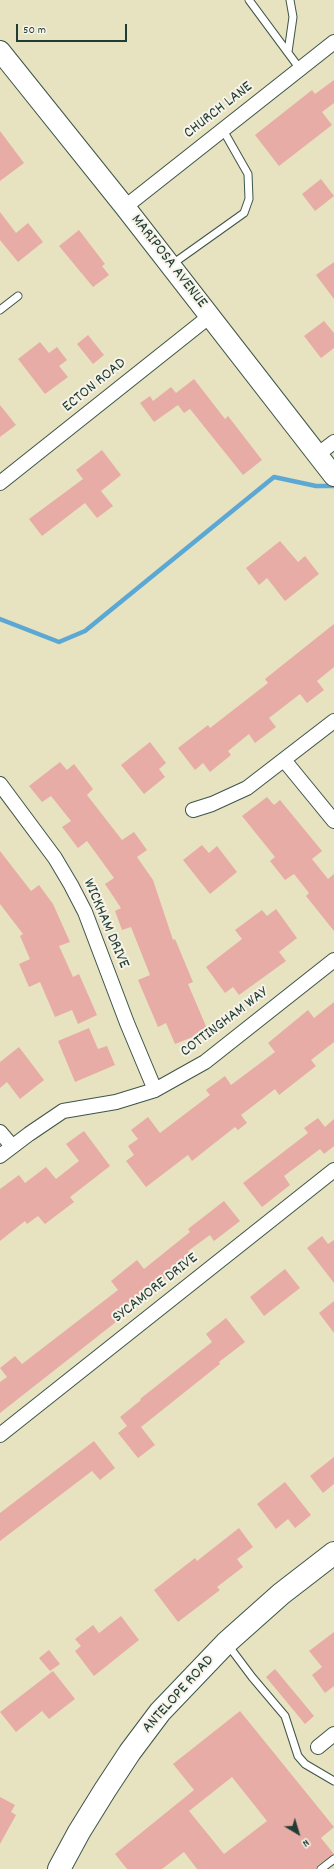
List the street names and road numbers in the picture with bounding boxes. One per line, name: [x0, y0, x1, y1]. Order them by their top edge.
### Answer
street label: CHURCH LANE: [181, 78, 257, 144]
street label: MARIPOSA AVENUE: [126, 211, 210, 313]
street label: ECTON ROAD: [59, 355, 131, 417]
street label: WICKHAM DRIVE: [78, 876, 132, 972]
street label: COTTINGHAM WAY: [177, 984, 273, 1062]
street label: SYCAMORE DRIVE: [110, 1250, 202, 1328]
street label: ANTELOPE ROAD: [139, 1652, 219, 1738]

